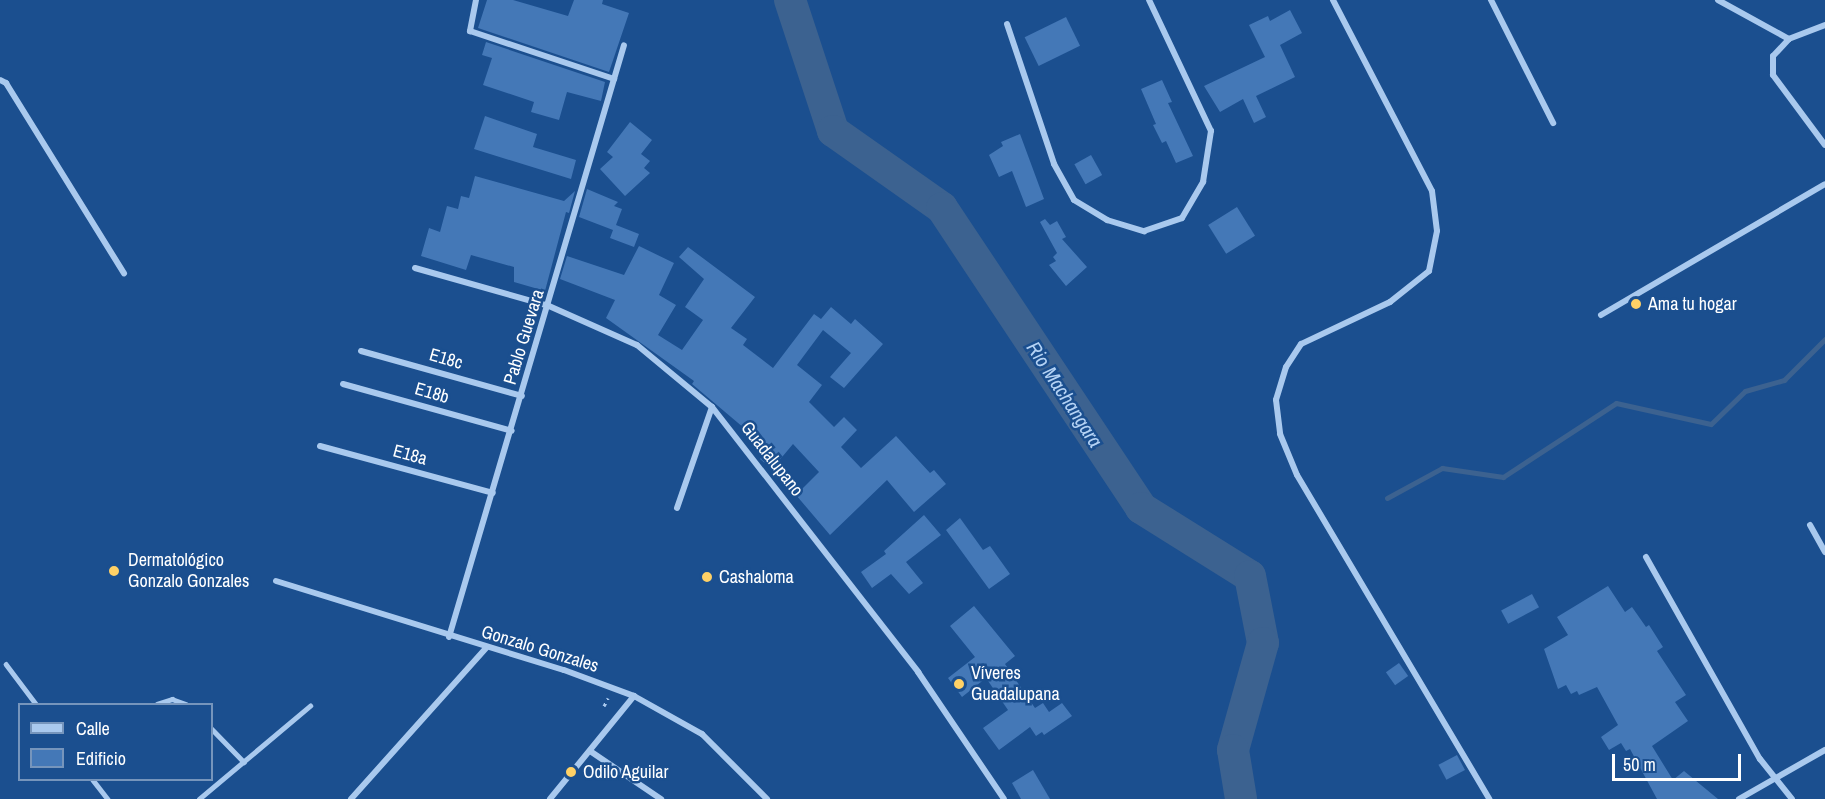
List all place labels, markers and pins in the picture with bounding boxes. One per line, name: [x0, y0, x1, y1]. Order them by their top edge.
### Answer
place label: Ama tu hogar: [1648, 293, 1737, 315]
marker: Ama tu hogar: [1629, 297, 1643, 311]
place label: Dermatológico Gonzalo Gonzales: [128, 550, 249, 592]
marker: Dermatológico Gonzalo Gonzales: [105, 562, 123, 580]
place label: Cashaloma: [719, 566, 794, 588]
marker: Cashaloma: [700, 570, 714, 584]
place label: Víveres Guadalupana: [971, 663, 1060, 706]
marker: Víveres Guadalupana: [952, 677, 966, 691]
place label: Odilo Aguilar: [583, 761, 669, 783]
marker: Odilo Aguilar: [564, 765, 578, 779]

